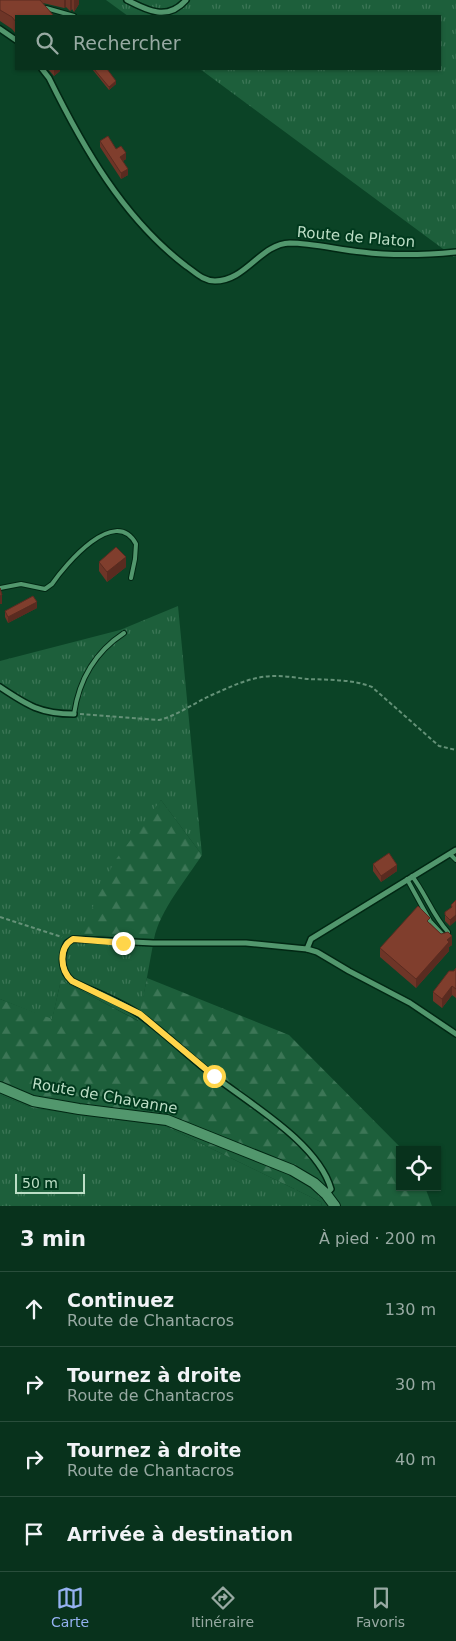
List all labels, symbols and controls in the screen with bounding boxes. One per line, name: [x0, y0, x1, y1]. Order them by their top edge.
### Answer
search box: [15, 15, 441, 70]
icon: search: [33, 29, 61, 57]
text: Rechercher: [73, 32, 181, 54]
street label: Route de Platon: [296, 223, 416, 251]
route end: [112, 932, 135, 955]
route start: [203, 1065, 226, 1088]
street label: Route de Chavanne: [31, 1074, 179, 1118]
map controls: [396, 1146, 441, 1191]
button: locate: [396, 1146, 441, 1191]
scale bar: [15, 1171, 85, 1194]
text: 50 m: [22, 1175, 58, 1191]
text: 3 min: [20, 1227, 86, 1251]
text: À pied · 200 m: [319, 1229, 436, 1248]
text: Continuez: [67, 1289, 174, 1311]
icon: ahead: [20, 1295, 48, 1323]
text: 130 m: [385, 1300, 436, 1319]
text: Route de Chantacros: [67, 1311, 234, 1330]
text: Tournez à droite: [67, 1364, 241, 1386]
icon: right: [20, 1370, 48, 1398]
text: 30 m: [395, 1375, 436, 1394]
text: Route de Chantacros: [67, 1386, 234, 1405]
text: Tournez à droite: [67, 1439, 241, 1461]
icon: right: [20, 1445, 48, 1473]
text: 40 m: [395, 1450, 436, 1469]
text: Route de Chantacros: [67, 1461, 234, 1480]
icon: arrive: [20, 1520, 48, 1548]
text: Arrivée à destination: [67, 1523, 293, 1545]
tab: Carte: [51, 1584, 89, 1630]
tab: Itinéraire: [191, 1584, 254, 1630]
tab: Favoris: [356, 1584, 405, 1630]

